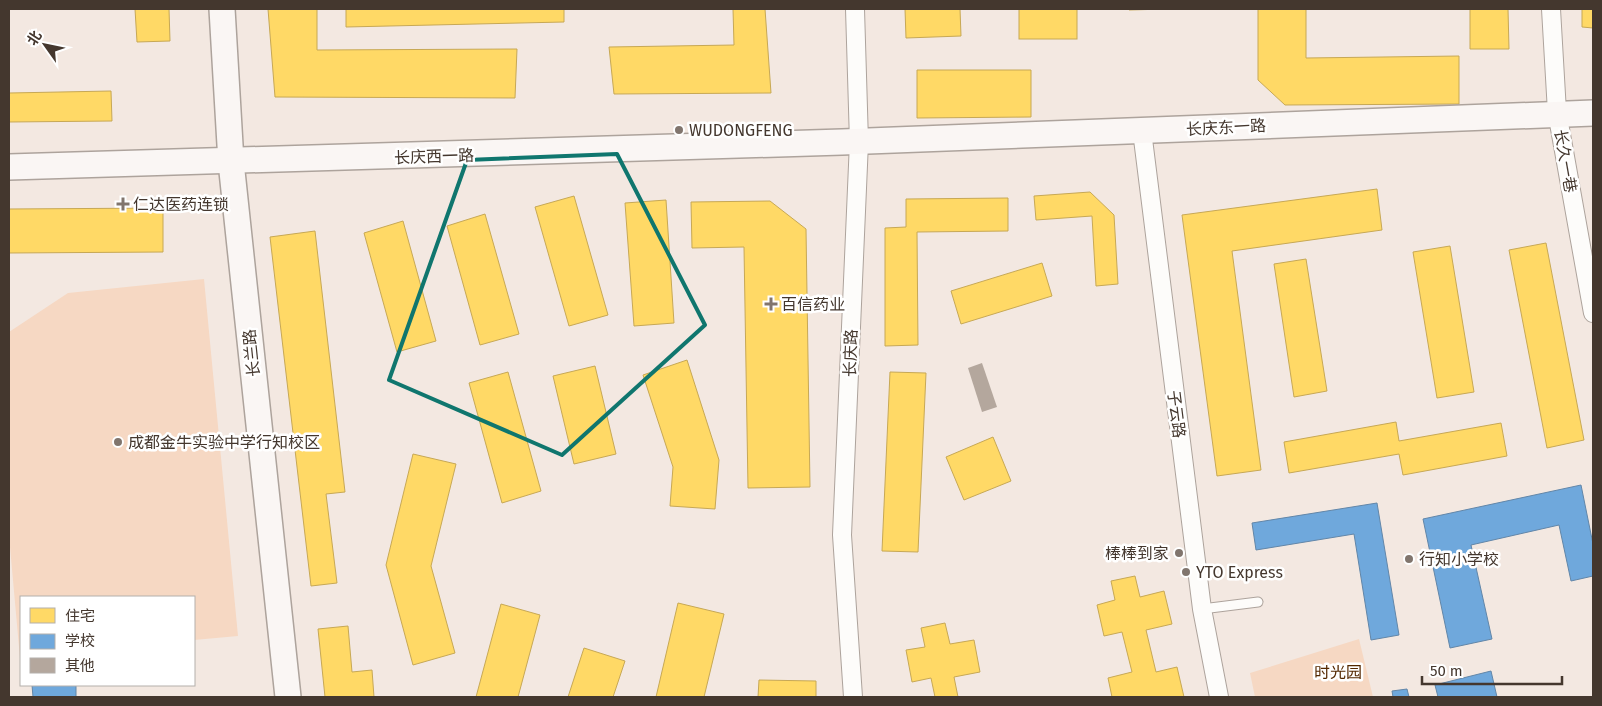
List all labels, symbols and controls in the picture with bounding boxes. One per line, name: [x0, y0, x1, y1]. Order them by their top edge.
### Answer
north arrow: [20, 20, 70, 70]
text: 北: [24, 28, 45, 49]
street label: 长庆东一路: [1186, 116, 1266, 139]
place label: WUDONGFENG: [689, 121, 793, 140]
marker: WUDONGFENG: [673, 124, 685, 136]
street label: 长久一巷: [1551, 128, 1580, 194]
street label: 长庆西一路: [394, 146, 474, 167]
place label: 仁达医药连锁: [133, 195, 229, 214]
marker: 仁达医药连锁: [117, 198, 129, 210]
place label: 百信药业: [781, 295, 845, 314]
marker: 百信药业: [765, 298, 777, 310]
street label: 长兰路: [240, 328, 263, 378]
street label: 长庆路: [840, 329, 861, 377]
street label: 子云路: [1164, 389, 1189, 439]
place label: 成都金牛实验中学行知校区: [128, 433, 320, 452]
marker: 成都金牛实验中学行知校区: [112, 436, 124, 448]
place label: 棒棒到家: [1105, 544, 1169, 563]
marker: 棒棒到家: [1173, 547, 1185, 559]
place label: 行知小学校: [1419, 550, 1499, 569]
marker: 行知小学校: [1403, 553, 1415, 565]
place label: YTO Express: [1196, 563, 1283, 582]
marker: YTO Express: [1180, 566, 1192, 578]
legend: [20, 596, 195, 686]
text: 住宅: [65, 607, 95, 625]
text: 学校: [65, 632, 95, 650]
scale bar: [1422, 654, 1562, 686]
text: 其他: [65, 657, 95, 675]
text: 50 m: [1430, 662, 1463, 680]
park label: 时光园: [1314, 663, 1362, 682]

